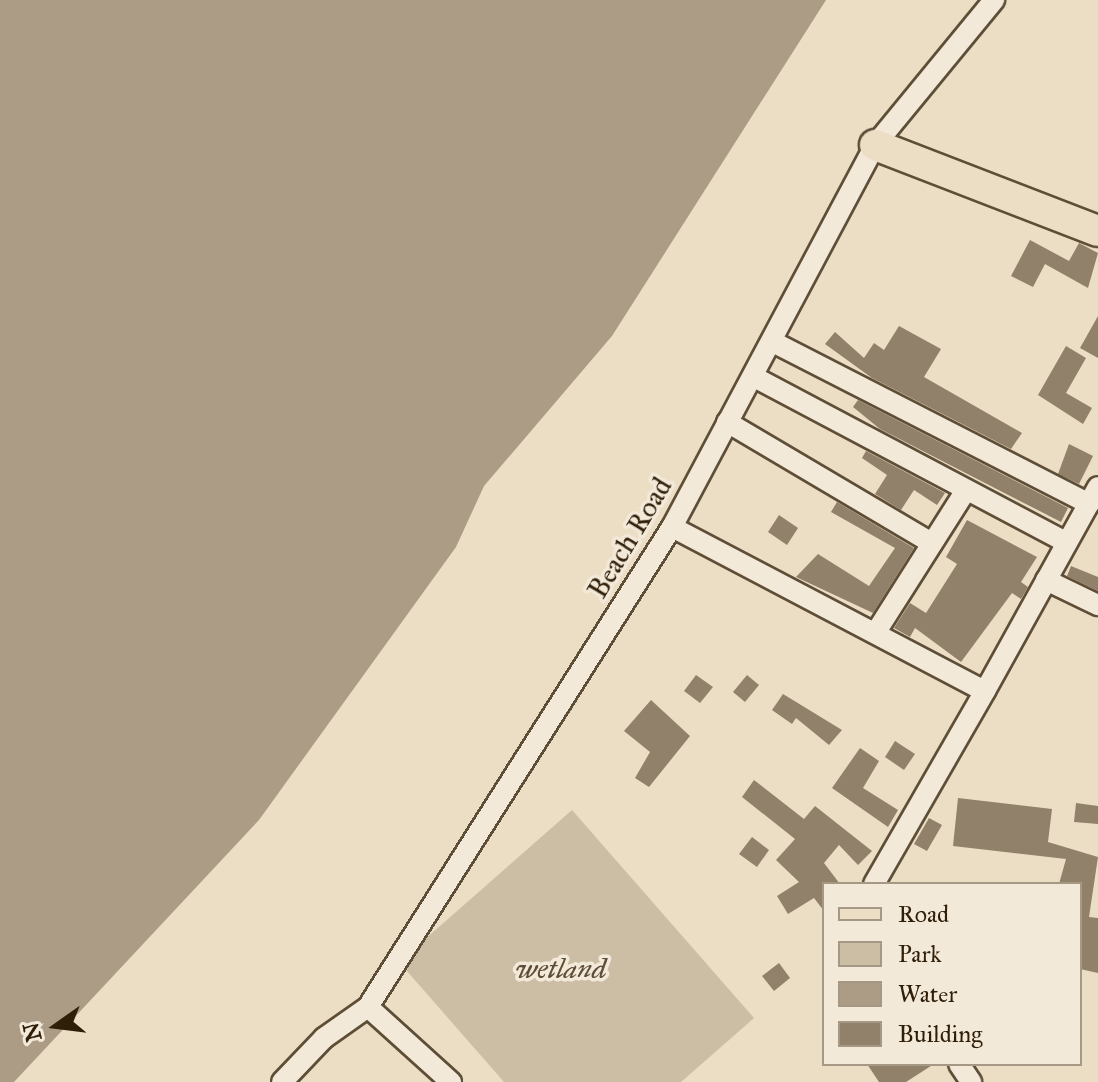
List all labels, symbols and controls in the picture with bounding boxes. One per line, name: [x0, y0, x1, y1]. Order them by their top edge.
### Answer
street label: Beach Road: [581, 471, 679, 605]
legend: [822, 882, 1082, 1066]
text: Road: [898, 899, 949, 929]
text: Park: [898, 939, 941, 969]
park label: wetland: [516, 952, 606, 986]
text: Water: [898, 979, 957, 1009]
north arrow: [16, 986, 96, 1066]
text: Building: [898, 1019, 983, 1049]
text: N: [17, 1020, 48, 1044]

